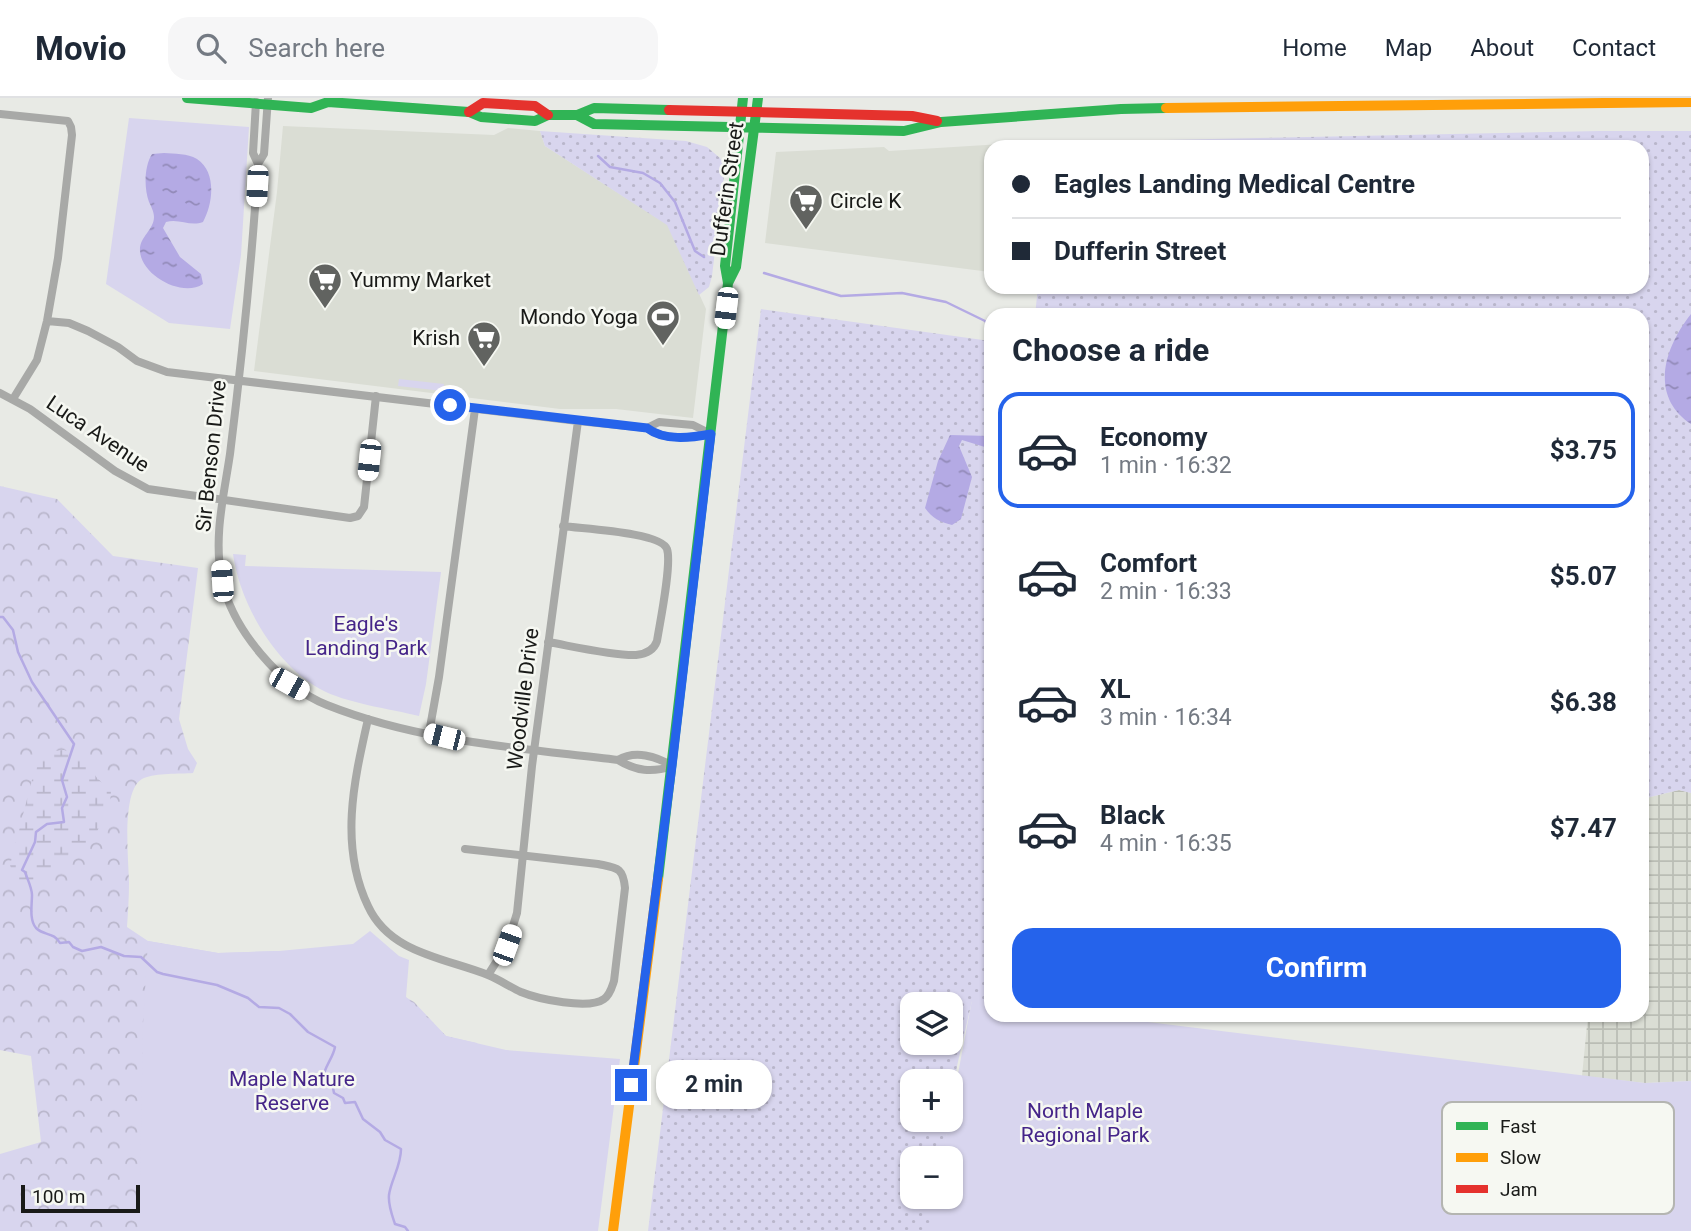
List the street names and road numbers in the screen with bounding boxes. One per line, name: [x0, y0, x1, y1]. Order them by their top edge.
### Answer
street label: Dufferin Street: [706, 120, 748, 258]
street label: Sir Benson Drive: [191, 379, 231, 533]
street label: Luca Avenue: [42, 391, 154, 477]
street label: Woodville Drive: [502, 627, 544, 771]

